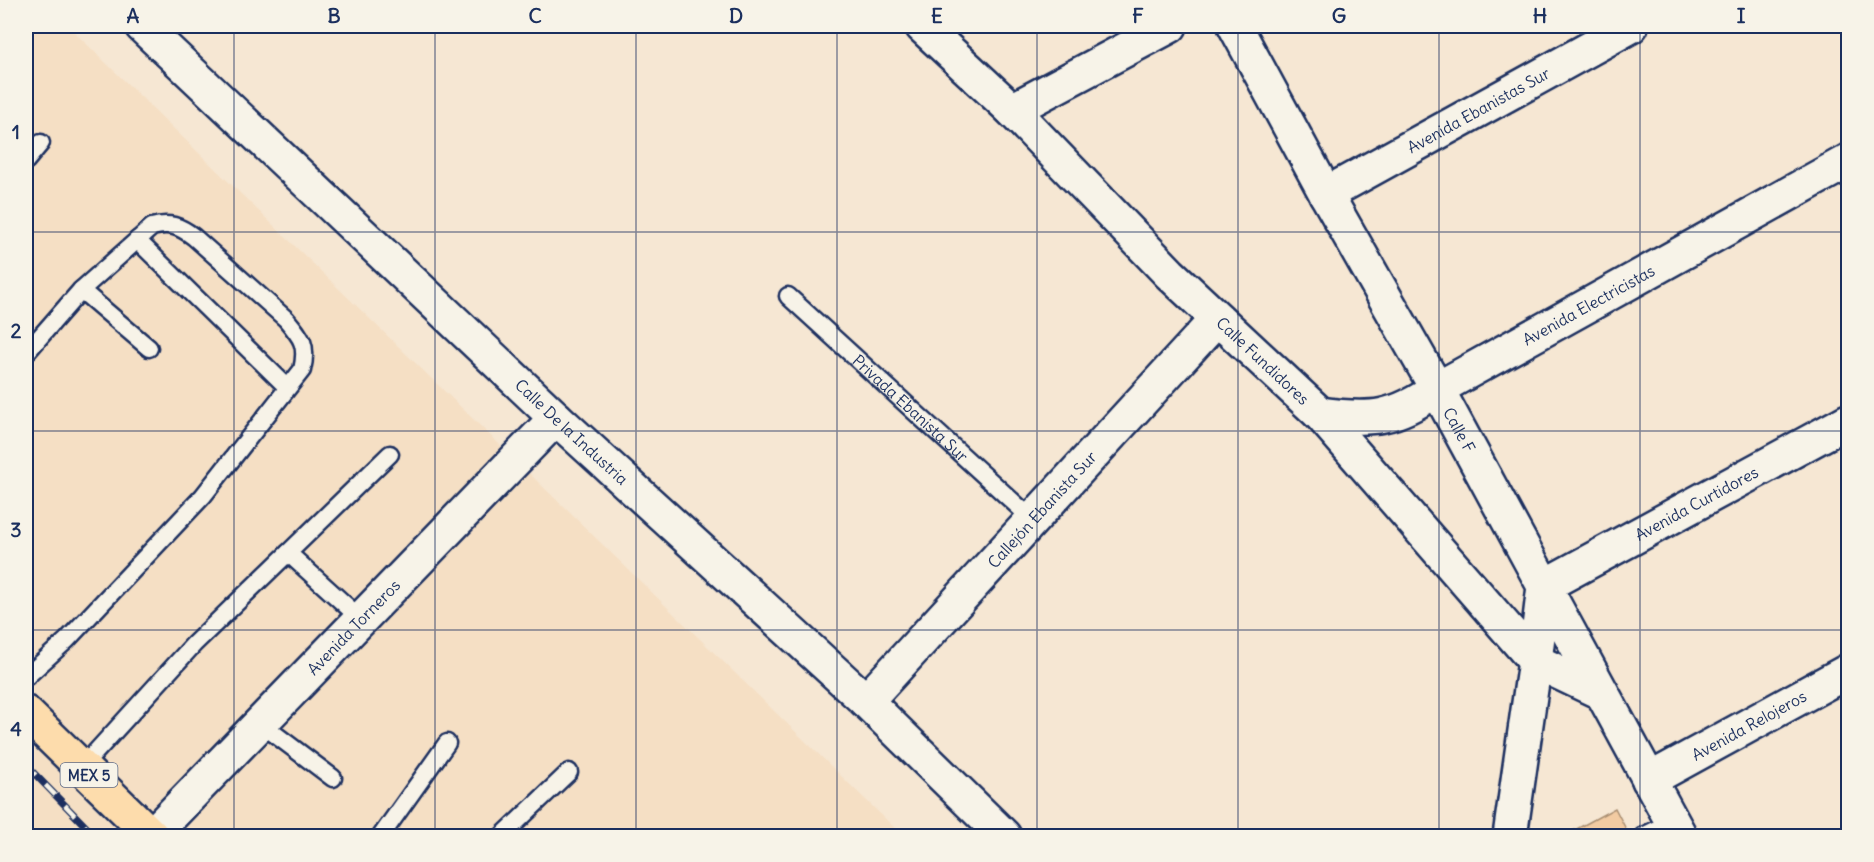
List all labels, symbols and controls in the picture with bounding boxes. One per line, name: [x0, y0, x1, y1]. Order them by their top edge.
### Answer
text: A: [127, 3, 140, 28]
text: B: [327, 3, 341, 28]
text: C: [528, 3, 542, 28]
text: D: [729, 3, 743, 28]
text: E: [931, 3, 943, 28]
text: F: [1132, 3, 1144, 28]
text: G: [1332, 3, 1346, 28]
text: H: [1533, 3, 1547, 28]
text: I: [1737, 3, 1746, 28]
street label: Avenida Ebanistas Sur: [1404, 63, 1554, 157]
text: 1: [12, 119, 20, 144]
street label: Avenida Electricistas: [1519, 260, 1658, 350]
street label: Calle Fundidores: [1212, 313, 1314, 409]
text: 2: [11, 318, 22, 343]
street label: Privada Ebanista Sur: [849, 350, 973, 466]
street label: Calle De la Industria: [511, 375, 632, 489]
street label: Calle F: [1439, 404, 1480, 456]
street label: Callejón Ebanista Sur: [983, 447, 1101, 572]
street label: Avenida Curtidores: [1631, 462, 1762, 545]
text: 3: [10, 517, 22, 542]
street label: Avenida Torneros: [303, 575, 404, 679]
street label: Avenida Relojeros: [1688, 686, 1810, 765]
text: 4: [10, 716, 22, 741]
road number: MEX 5: [60, 763, 118, 787]

